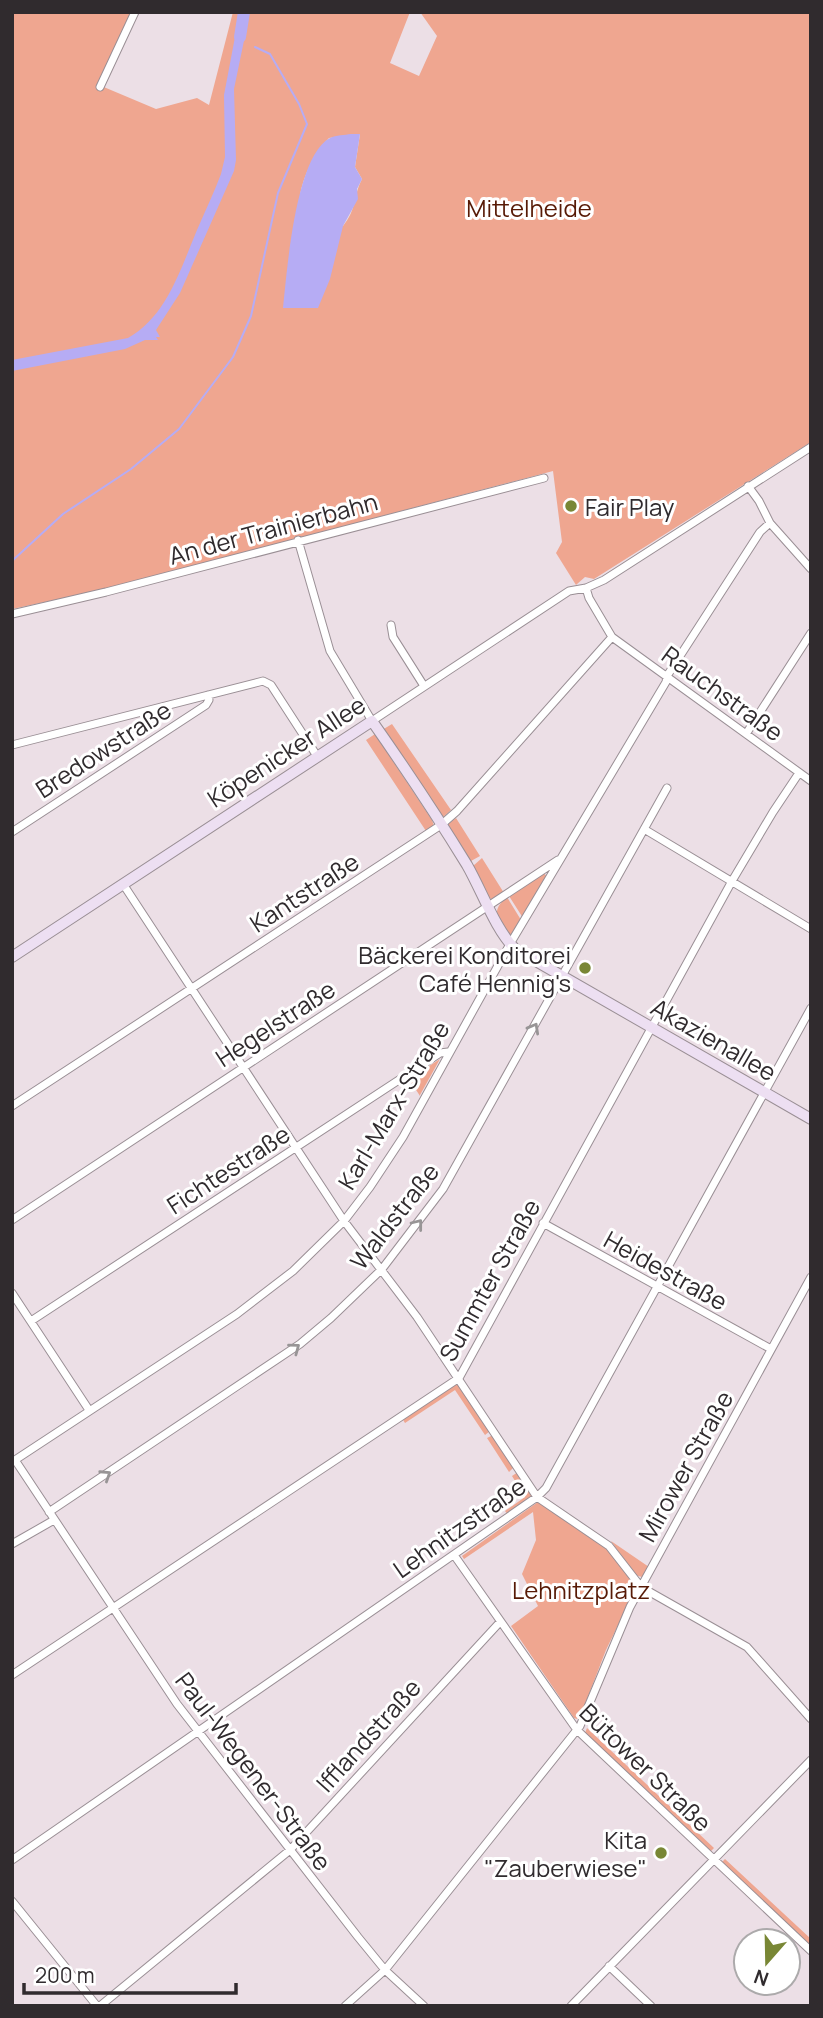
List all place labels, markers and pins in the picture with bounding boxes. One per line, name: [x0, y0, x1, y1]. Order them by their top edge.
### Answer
place label: Fair Play: [585, 490, 675, 523]
marker: Fair Play: [563, 498, 579, 514]
place label: Bäckerei Konditorei Café Hennig's: [358, 938, 571, 999]
marker: Bäckerei Konditorei Café Hennig's: [577, 960, 593, 976]
place label: Kita "Zauberwiese": [484, 1823, 647, 1884]
marker: Kita "Zauberwiese": [653, 1845, 669, 1861]

